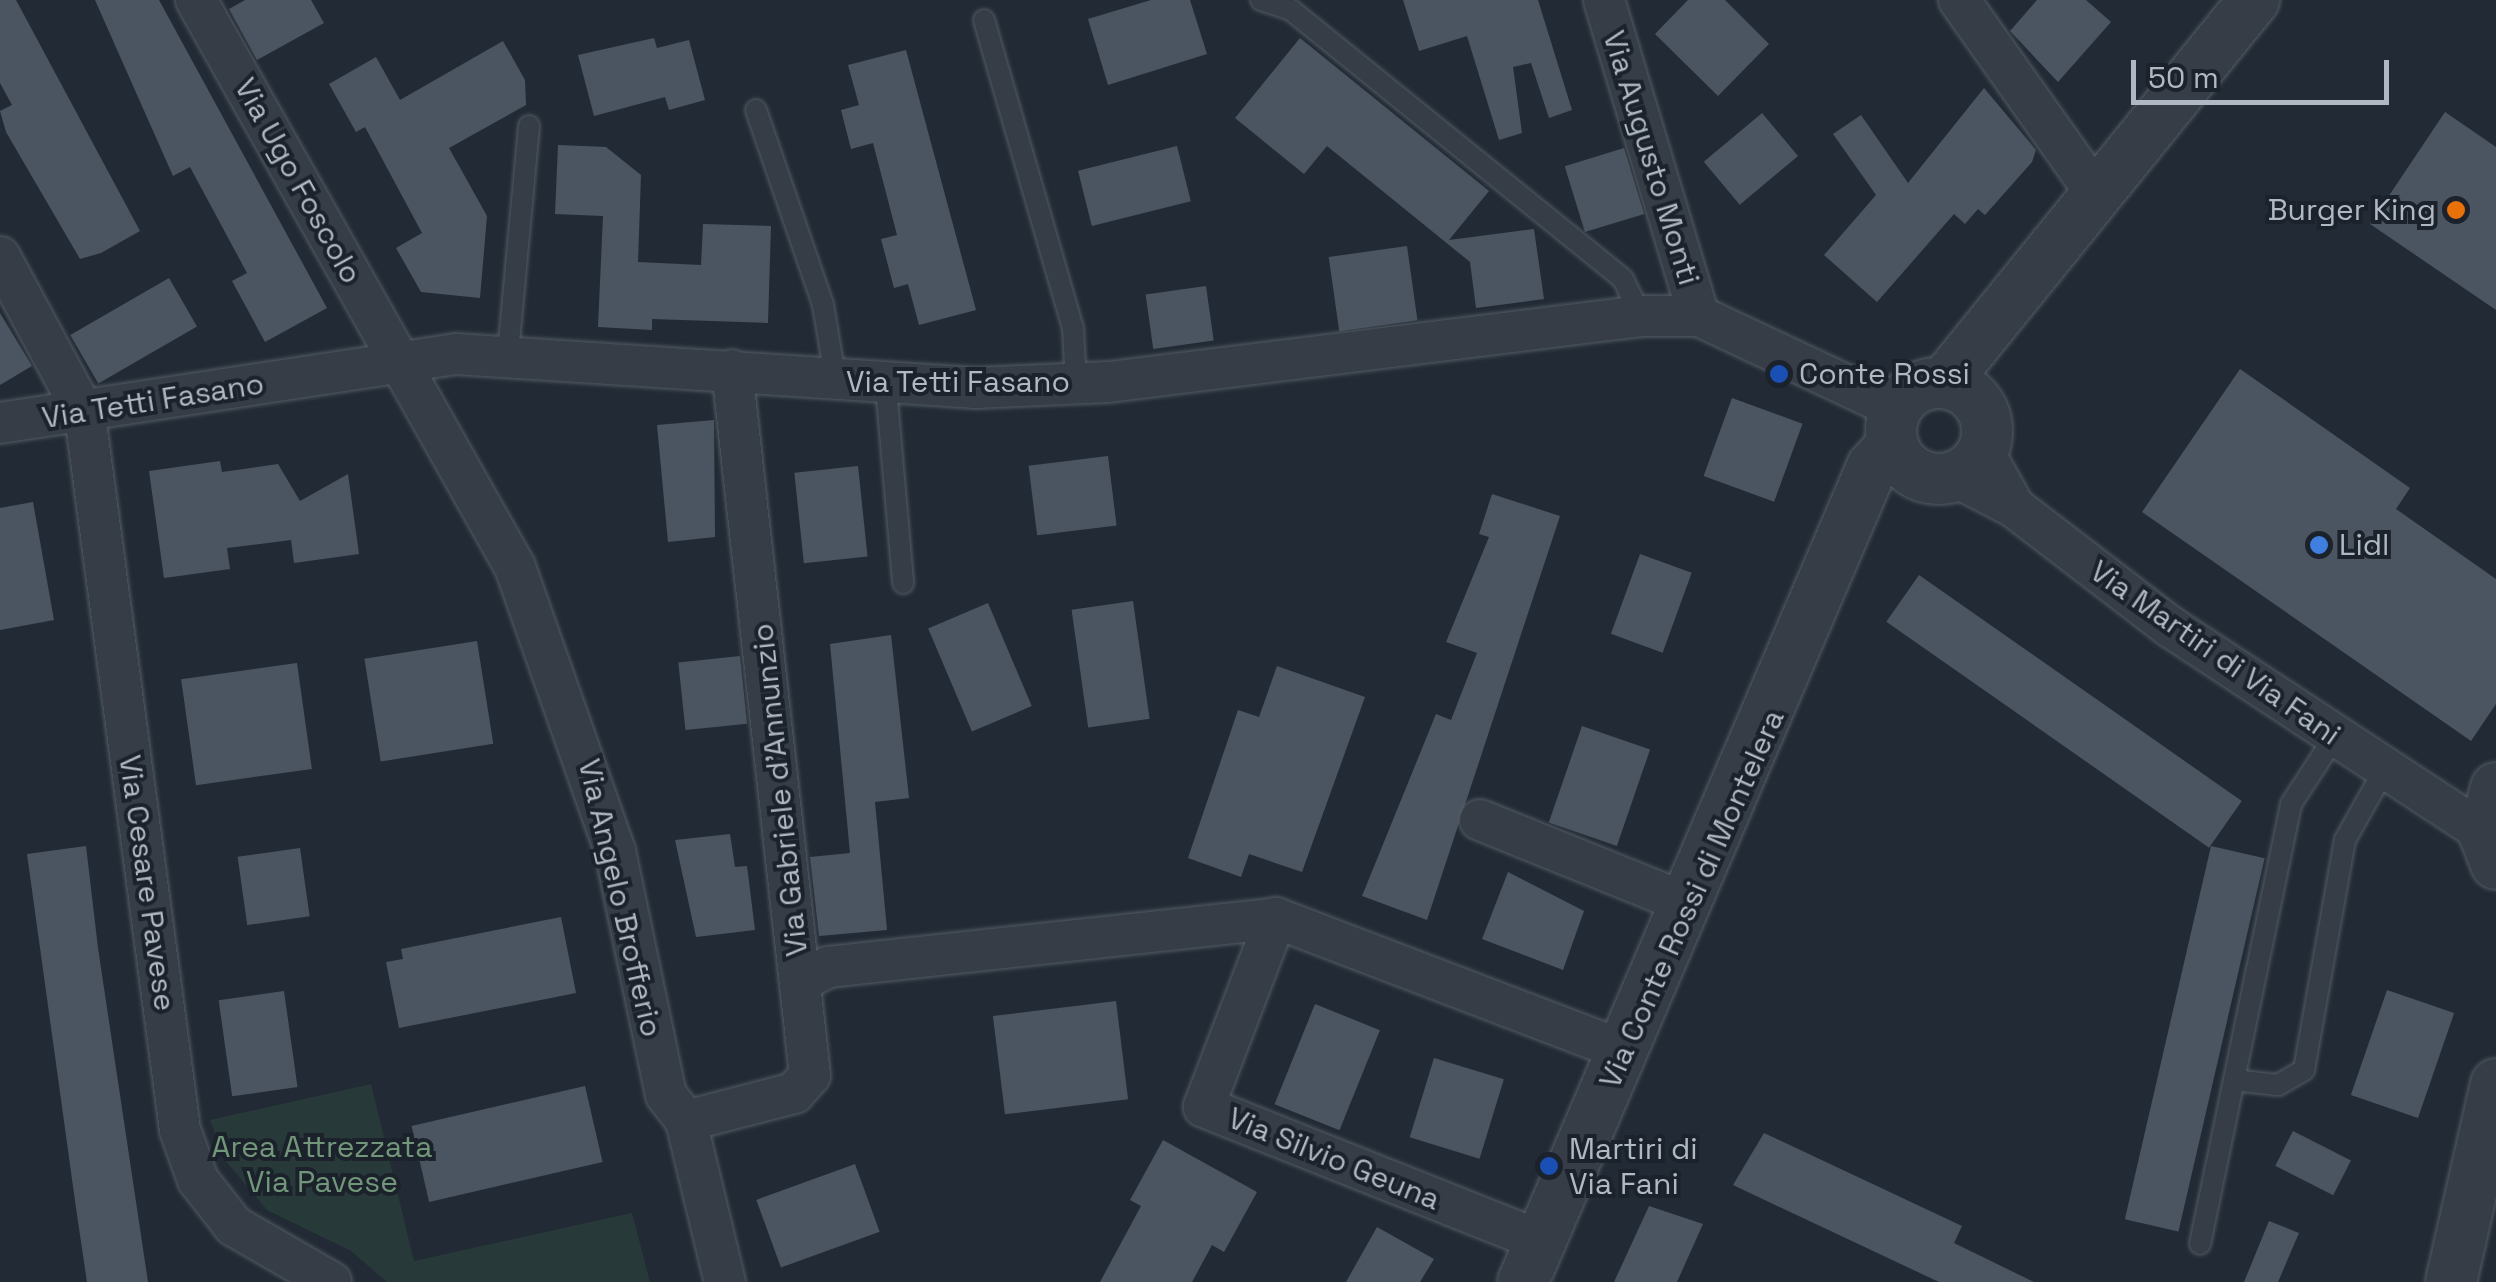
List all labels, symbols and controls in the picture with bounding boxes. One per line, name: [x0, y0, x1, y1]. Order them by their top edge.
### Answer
street label: Via Augusto Monti: [1595, 26, 1707, 290]
scale bar: [2136, 40, 2394, 102]
text: 50 m: [2148, 58, 2219, 97]
street label: Via Ugo Foscolo: [227, 72, 369, 290]
place label: Burger King: [2268, 192, 2436, 228]
marker: Burger King: [2445, 199, 2467, 221]
place label: Conte Rossi: [1799, 356, 1970, 392]
marker: Conte Rossi: [1768, 363, 1790, 385]
street label: Via Tetti Fasano: [846, 364, 1070, 400]
street label: Via Tetti Fasano: [39, 366, 267, 436]
place label: Lidl: [2339, 527, 2389, 563]
marker: Lidl: [2308, 534, 2330, 556]
street label: Via Martiri di Via Fani: [2083, 553, 2347, 753]
street label: Via Gabriele d'Annunzio: [745, 622, 815, 958]
street label: Via Conte Rossi di Montelera: [1592, 704, 1792, 1094]
street label: Via Cesare Pavese: [111, 753, 183, 1013]
street label: Via Angelo Brofferio: [570, 755, 670, 1041]
street label: Via Silvio Geuna: [1223, 1100, 1445, 1218]
park label: Area Attrezzata Via Pavese: [211, 1129, 433, 1200]
place label: Martiri di Via Fani: [1569, 1131, 1698, 1202]
marker: Martiri di Via Fani: [1538, 1155, 1560, 1177]

